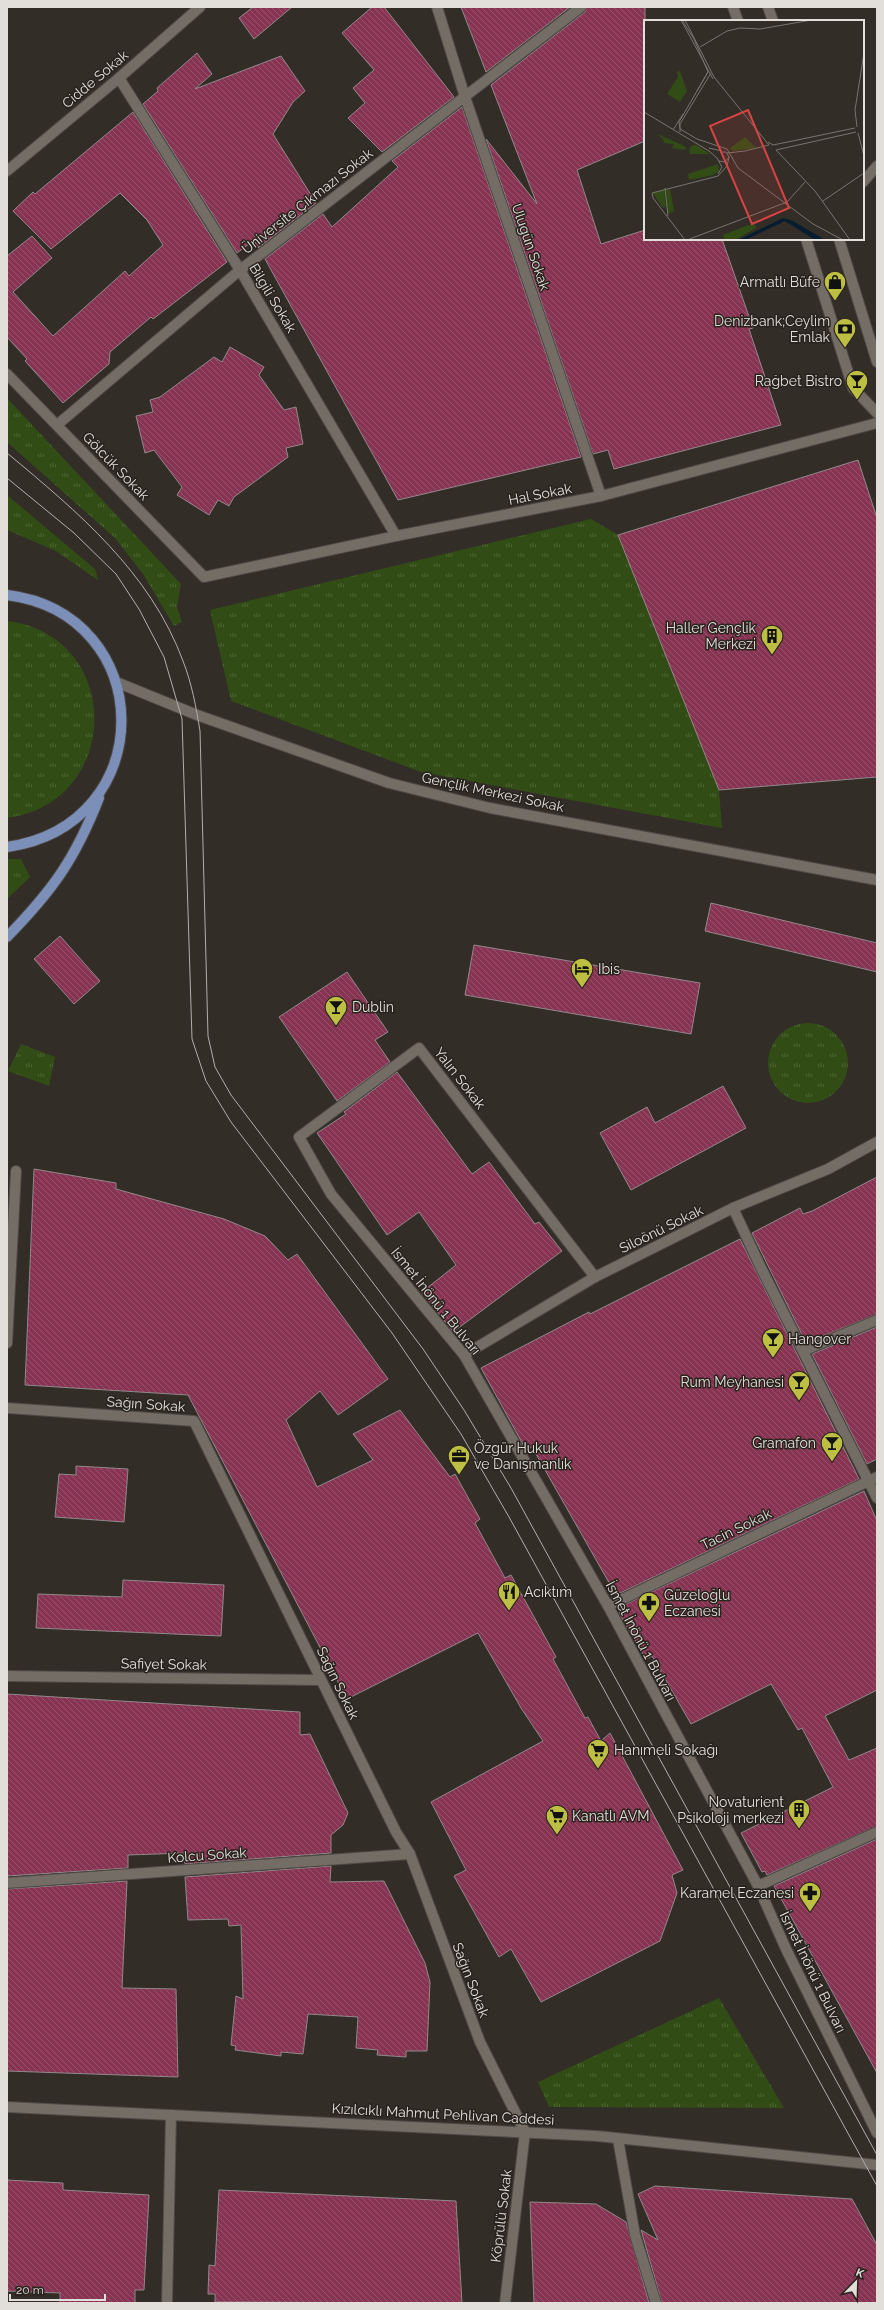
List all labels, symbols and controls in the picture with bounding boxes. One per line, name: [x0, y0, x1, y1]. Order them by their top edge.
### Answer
inset map: [644, 20, 864, 240]
street label: Cidde Sokak: [59, 46, 132, 111]
street label: Üniversite Çıkmazı Sokak: [237, 143, 376, 257]
street label: Ulugün Sokak: [509, 202, 553, 293]
street label: Bilgili Sokak: [246, 261, 300, 336]
shop icon: Armatlı Büfe: [822, 269, 848, 302]
place label: Armatlı Büfe: [740, 274, 820, 290]
place label: Denizbank;Ceylim Emlak: [714, 313, 831, 345]
bank icon: Denizbank;Ceylim Emlak: [832, 316, 858, 349]
bar icon: Rağbet Bistro: [844, 368, 870, 401]
place label: Rağbet Bistro: [755, 373, 842, 389]
street label: Gölcük Sokak: [80, 429, 153, 504]
street label: Hal Sokak: [507, 480, 574, 508]
place label: Haller Gençlik Merkezi: [666, 620, 757, 652]
building icon: Haller Gençlik Merkezi: [759, 623, 785, 656]
street label: Gençlik Merkezi Sokak: [420, 769, 566, 815]
hotel icon: Ibis: [569, 956, 595, 989]
place label: Ibis: [598, 961, 620, 977]
bar icon: Dublin: [323, 994, 349, 1027]
place label: Dublin: [352, 999, 394, 1015]
street label: Yalın Sokak: [431, 1044, 489, 1112]
street label: Siloönü Sokak: [616, 1202, 706, 1256]
street label: İsmet İnönü 1 Bulvarı: [388, 1243, 486, 1358]
bar icon: Hangover: [760, 1326, 786, 1359]
place label: Hangover: [788, 1331, 851, 1347]
bar icon: Rum Meyhanesi: [786, 1369, 812, 1402]
place label: Rum Meyhanesi: [680, 1374, 784, 1390]
street label: Sağın Sokak: [106, 1393, 186, 1415]
bar icon: Gramafon: [819, 1430, 845, 1463]
place label: Gramafon: [752, 1435, 816, 1451]
place label: Özgür Hukuk ve Danışmanlık: [474, 1438, 572, 1472]
office icon: Özgür Hukuk ve Danışmanlık: [446, 1443, 472, 1476]
street label: Tacin Sokak: [698, 1505, 774, 1553]
street label: İsmet İnönü 1 Bulvarı: [603, 1578, 681, 1704]
restaurant icon: Acıktım: [496, 1579, 522, 1612]
place label: Acıktım: [524, 1584, 572, 1600]
place label: Güzeloğlu Eczanesi: [664, 1587, 730, 1619]
pharmacy icon: Güzeloğlu Eczanesi: [636, 1590, 662, 1623]
street label: Sağın Sokak: [314, 1644, 363, 1722]
street label: Safiyet Sokak: [121, 1655, 208, 1673]
supermarket icon: Hanımeli Sokağı: [585, 1737, 611, 1770]
place label: Hanımeli Sokağı: [614, 1742, 718, 1758]
place label: Novaturient Psikoloji merkezi: [677, 1794, 784, 1826]
building icon: Novaturient Psikoloji merkezi: [786, 1797, 812, 1830]
supermarket icon: Kanatlı AVM: [544, 1803, 570, 1836]
place label: Kanatlı AVM: [572, 1808, 649, 1824]
street label: Kolcu Sokak: [167, 1844, 248, 1866]
pharmacy icon: Karamel Eczanesi: [797, 1880, 823, 1913]
place label: Karamel Eczanesi: [680, 1885, 794, 1901]
street label: İsmet İnönü 1 Bulvarı: [777, 1908, 851, 2035]
street label: Sağın Sokak: [449, 1940, 493, 2020]
street label: Kızılcıklı Mahmut Pehlivan Caddesi: [331, 2100, 555, 2128]
street label: Köprülü Sokak: [487, 2168, 515, 2263]
north arrow: [836, 2262, 876, 2302]
text: K: [854, 2266, 866, 2281]
scale bar: [10, 2276, 105, 2302]
text: 20 m: [16, 2283, 44, 2297]

